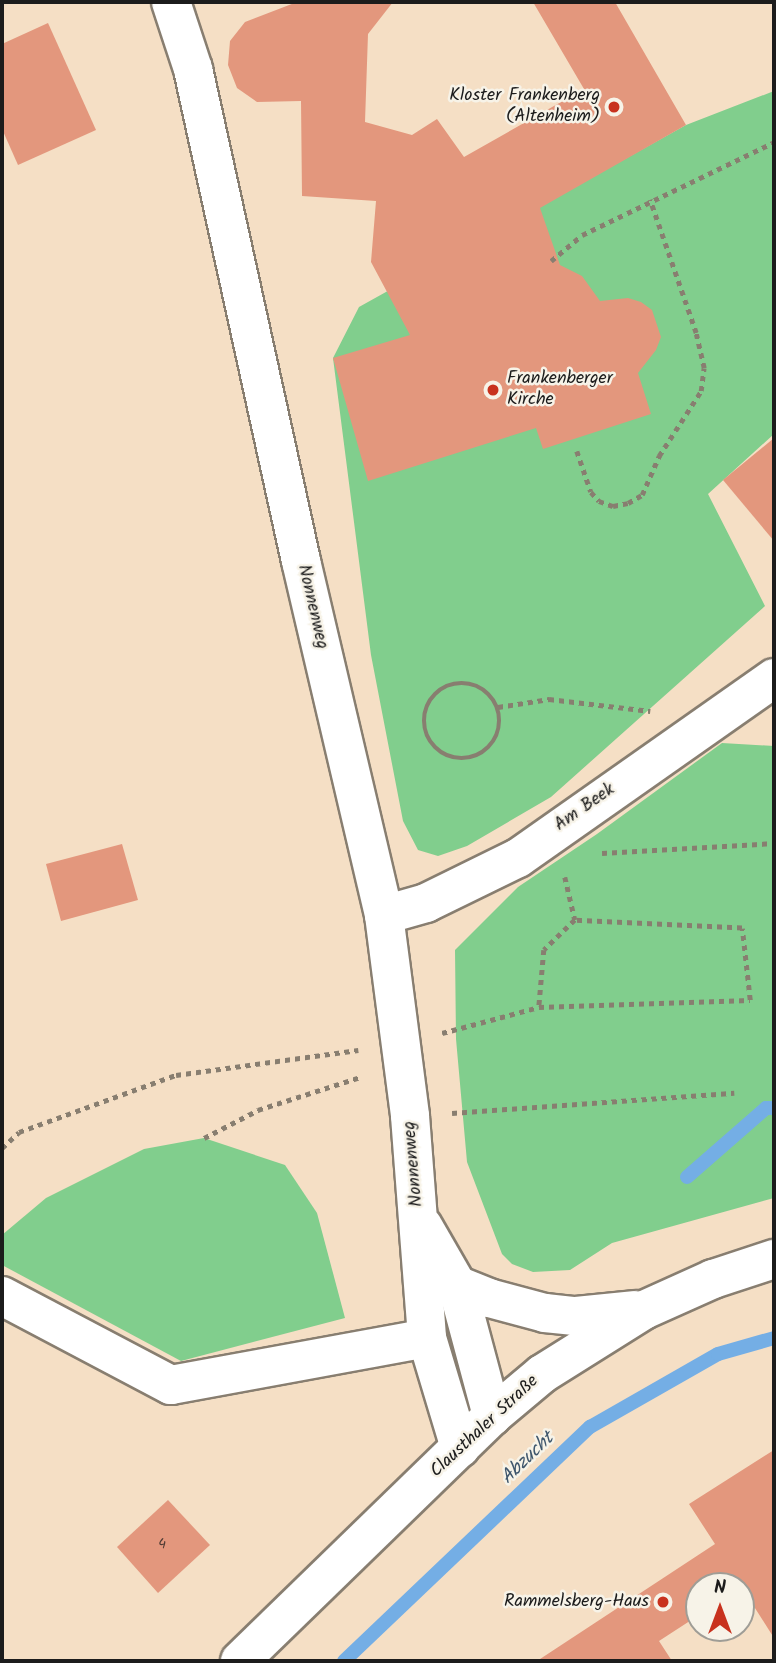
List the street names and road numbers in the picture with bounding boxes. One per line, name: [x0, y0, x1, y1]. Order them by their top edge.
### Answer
street label: Nonnenweg: [292, 563, 332, 651]
street label: Am Beek: [551, 779, 619, 837]
street label: Nonnenweg: [399, 1120, 429, 1208]
street label: Clausthaler Straße: [426, 1371, 544, 1483]

